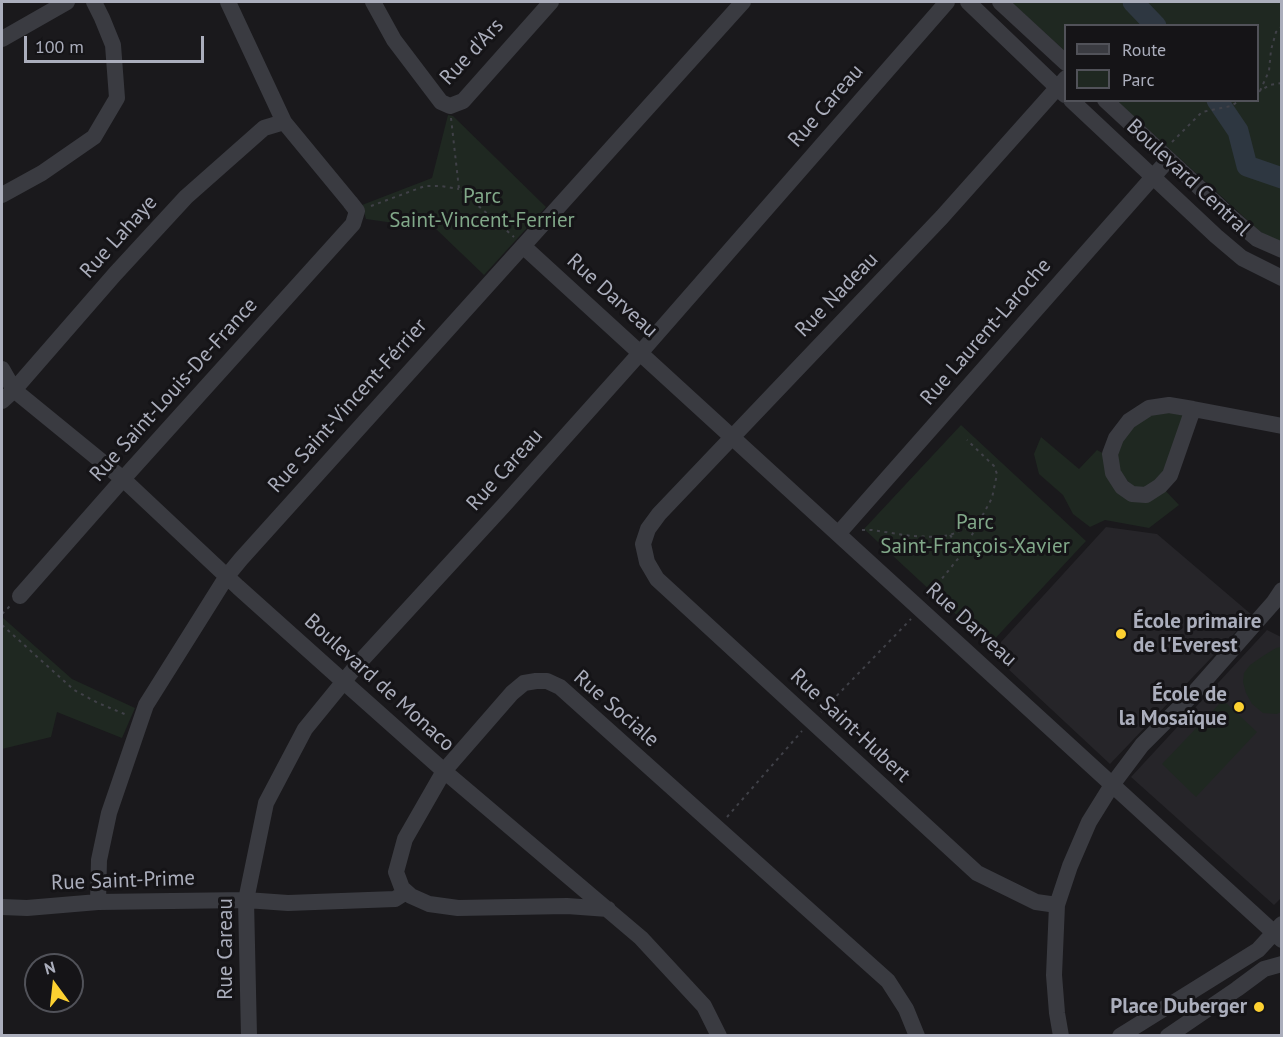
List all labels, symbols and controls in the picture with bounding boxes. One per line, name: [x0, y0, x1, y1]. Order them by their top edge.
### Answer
street label: Rue d'Ars: [435, 14, 509, 90]
scale bar: [27, 24, 207, 62]
legend: [1064, 24, 1259, 102]
text: 100 m: [35, 35, 84, 58]
text: Route: [1122, 38, 1166, 61]
street label: Rue Careau: [783, 59, 869, 153]
text: Parc: [1122, 68, 1155, 91]
street label: Boulevard Central: [1121, 114, 1255, 242]
park label: Parc Saint-Vincent-Ferrier: [389, 184, 575, 234]
street label: Rue Lahaye: [75, 190, 163, 284]
street label: Rue Nadeau: [790, 247, 884, 343]
street label: Rue Darveau: [561, 249, 663, 343]
street label: Rue Laurent-Laroche: [915, 253, 1057, 411]
street label: Rue Saint-Louis-De-France: [85, 293, 263, 487]
street label: Rue Saint-Vincent-Férrier: [263, 314, 433, 498]
street label: Rue Careau: [462, 424, 548, 516]
park label: Parc Saint-François-Xavier: [880, 510, 1070, 560]
street label: Rue Darveau: [920, 578, 1022, 672]
street label: Boulevard de Monaco: [299, 609, 459, 757]
place label: École primaire de l'Everest: [1133, 609, 1261, 659]
marker: École primaire de l'Everest: [1114, 627, 1128, 641]
street label: Rue Saint-Hubert: [785, 664, 915, 788]
street label: Rue Sociale: [568, 665, 664, 753]
place label: École de la Mosaïque: [1119, 682, 1227, 732]
marker: École de la Mosaïque: [1232, 700, 1246, 714]
street label: Rue Saint-Prime: [51, 866, 195, 896]
street label: Rue Careau: [213, 898, 239, 1000]
north arrow: [24, 953, 84, 1013]
text: N: [42, 957, 58, 979]
place label: Place Duberger: [1110, 994, 1247, 1020]
marker: Place Duberger: [1252, 1000, 1266, 1014]

